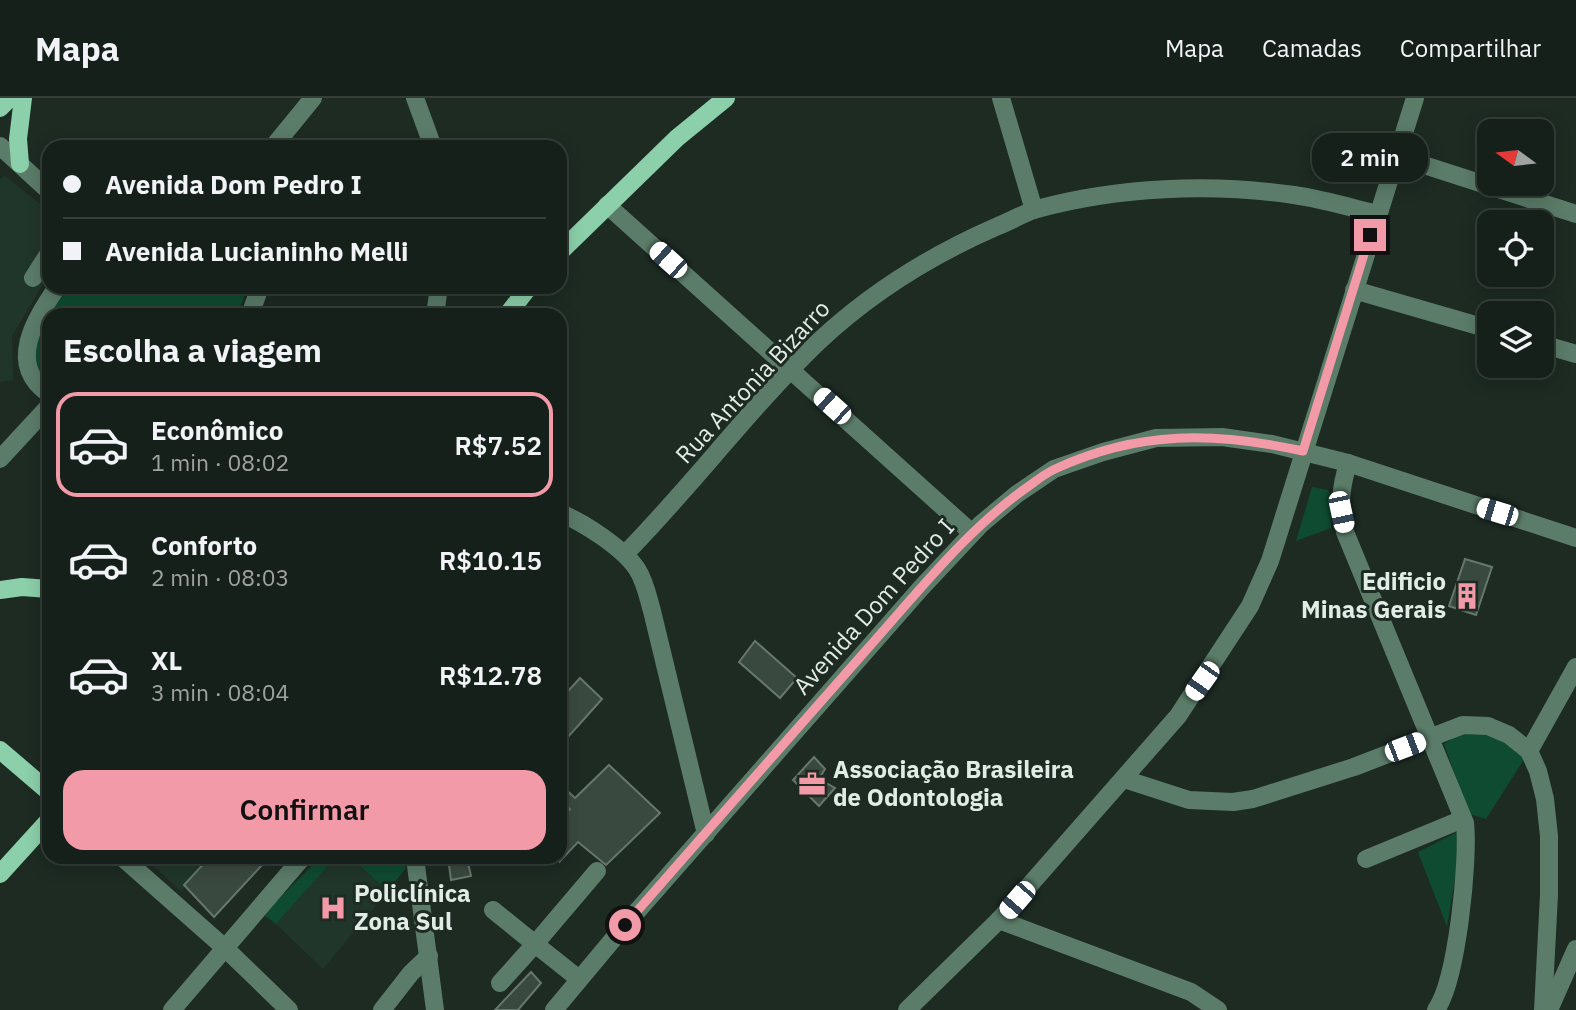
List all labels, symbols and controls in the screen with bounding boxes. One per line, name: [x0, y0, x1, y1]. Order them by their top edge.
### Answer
text: Mapa: [35, 27, 120, 70]
text: Mapa: [1165, 32, 1224, 64]
text: Camadas: [1262, 32, 1362, 64]
text: Compartilhar: [1400, 32, 1541, 64]
north arrow: [1477, 119, 1554, 196]
map controls: [1477, 119, 1554, 378]
callout: 2 min: [1312, 134, 1428, 183]
text: 2 min: [1340, 142, 1400, 172]
text: Avenida Dom Pedro I: [105, 167, 362, 201]
button: locate: [1477, 210, 1554, 287]
route end: [1354, 219, 1386, 251]
text: Avenida Lucianinho Melli: [105, 234, 409, 268]
car: [646, 238, 691, 282]
street label: Rua Antonia Bizarro: [668, 293, 837, 470]
button: layers: [1477, 301, 1554, 378]
text: Escolha a viagem: [63, 329, 322, 371]
car: [810, 384, 855, 428]
icon: car: [67, 413, 130, 476]
text: Econômico: [151, 413, 283, 447]
text: R$7.52: [455, 428, 542, 462]
text: 1 min · 08:02: [151, 447, 289, 477]
car: [1327, 489, 1356, 535]
car: [1474, 496, 1521, 528]
street label: Avenida Dom Pedro I: [786, 511, 961, 701]
icon: car: [67, 528, 130, 591]
text: Conforto: [151, 528, 257, 562]
text: R$10.15: [439, 543, 542, 577]
text: 2 min · 08:03: [151, 562, 289, 592]
place label: Edificio Minas Gerais: [1301, 565, 1446, 625]
building icon: Edificio Minas Gerais: [1452, 581, 1482, 611]
icon: car: [67, 643, 130, 706]
text: XL: [151, 643, 182, 677]
text: R$12.78: [439, 658, 542, 692]
car: [1182, 658, 1223, 704]
text: 3 min · 08:04: [151, 677, 289, 707]
car: [1382, 730, 1429, 764]
place label: Associação Brasileira de Odontologia: [833, 753, 1074, 813]
office icon: Associação Brasileira de Odontologia: [797, 769, 827, 799]
button: Confirmar: [63, 770, 546, 850]
place label: Policlínica Zona Sul: [354, 877, 471, 937]
car: [996, 877, 1039, 923]
hospital icon: Policlínica Zona Sul: [318, 893, 348, 923]
route start: [609, 909, 641, 941]

